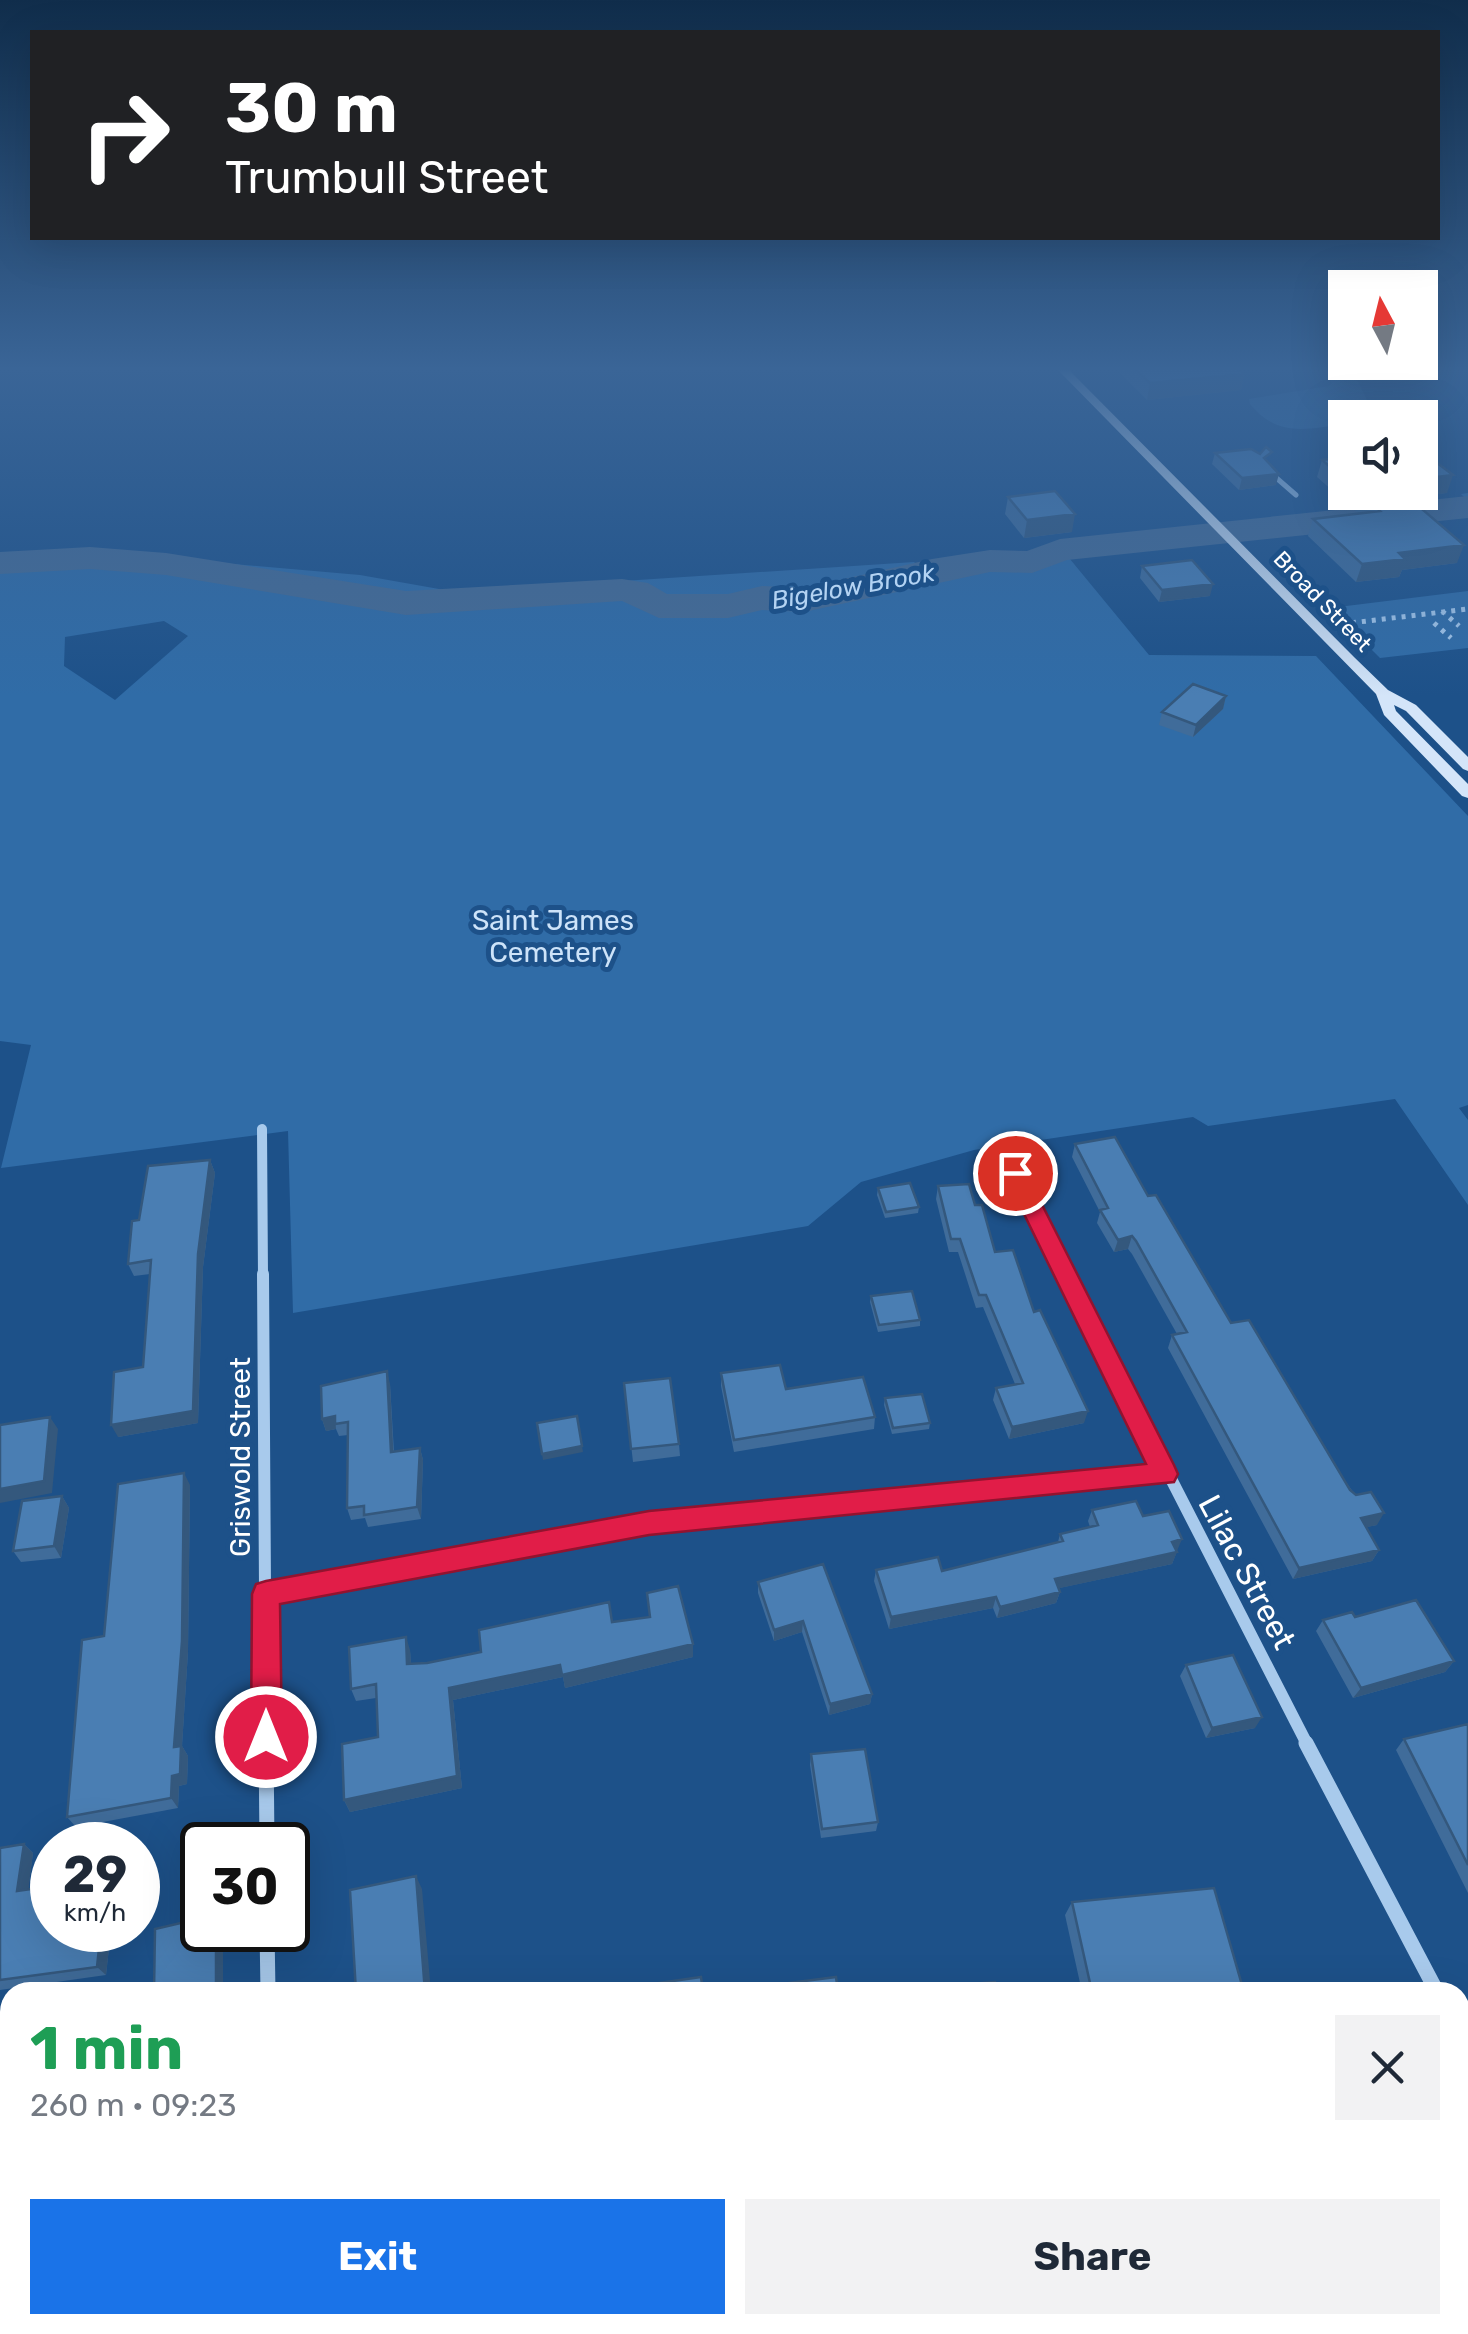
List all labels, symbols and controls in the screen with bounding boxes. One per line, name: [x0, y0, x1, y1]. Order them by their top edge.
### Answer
text: 30 m: [225, 67, 398, 150]
icon: right: [60, 70, 190, 200]
text: Trumbull Street: [225, 151, 548, 204]
north arrow: [1328, 270, 1438, 380]
map controls: [1328, 270, 1438, 510]
button: sound: [1328, 400, 1438, 510]
street label: Broad Street: [1268, 545, 1378, 658]
water label: Bigelow Brook: [769, 558, 938, 615]
park label: Saint James Cemetery: [472, 904, 634, 969]
pin: [973, 1131, 1058, 1216]
icon: arrive: [988, 1146, 1043, 1201]
street label: Griswold Street: [224, 1357, 257, 1557]
street label: Lilac Street: [1191, 1488, 1303, 1656]
position arrow: [214, 1685, 318, 1789]
speed limit sign: 30: [180, 1822, 310, 1952]
text: 29: [63, 1845, 127, 1905]
text: km/h: [64, 1898, 126, 1927]
text: 1 min: [30, 2013, 183, 2084]
button: close: [1335, 2015, 1440, 2120]
text: 260 m · 09:23: [30, 2086, 236, 2124]
button: Exit: [30, 2199, 725, 2314]
button: Share: [745, 2199, 1440, 2314]

